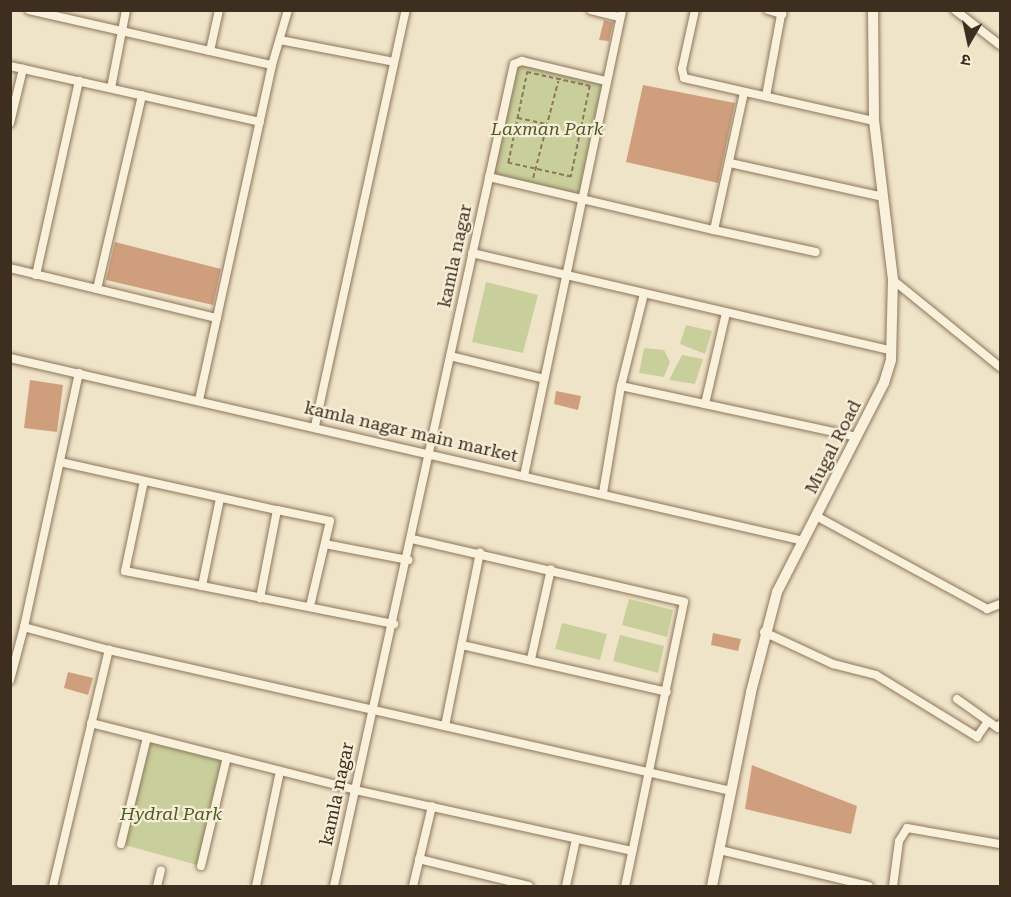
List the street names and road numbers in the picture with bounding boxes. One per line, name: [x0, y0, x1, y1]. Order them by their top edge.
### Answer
street label: kamla nagar: [434, 202, 476, 310]
street label: kamla nagar main market: [302, 397, 520, 467]
street label: Mugal Road: [800, 397, 866, 497]
street label: kamla nagar: [316, 740, 358, 848]

